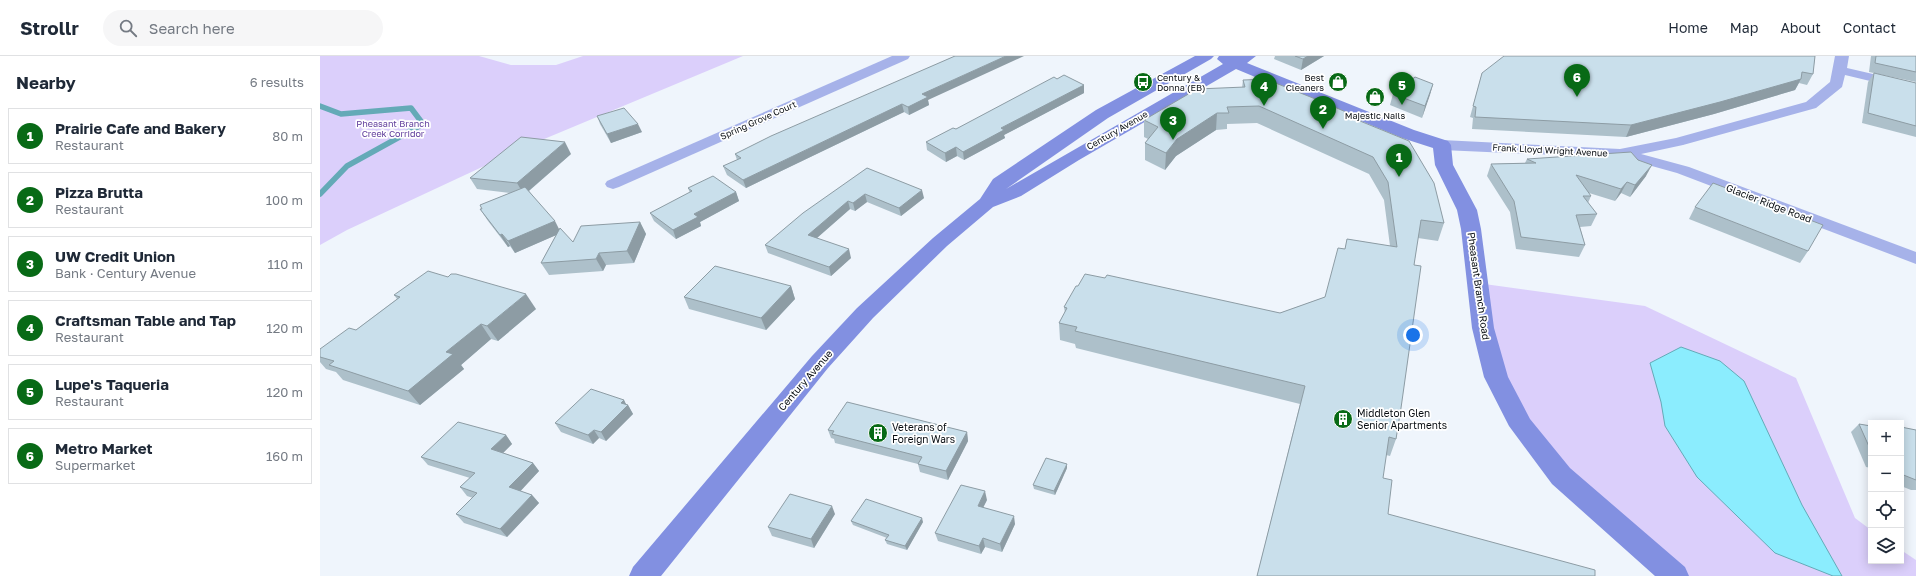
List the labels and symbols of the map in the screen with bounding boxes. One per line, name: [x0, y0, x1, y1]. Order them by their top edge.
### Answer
pin: 6: [1564, 64, 1590, 97]
bus stop icon: Century & Donna (EB): [1132, 71, 1154, 93]
shop icon: Best Cleaners: [1327, 71, 1349, 93]
place label: Century & Donna (EB): [1157, 72, 1205, 93]
place label: Best Cleaners: [1286, 72, 1324, 93]
pin: 5: [1389, 72, 1415, 105]
pin: 4: [1251, 73, 1277, 106]
shop icon: Majestic Nails: [1364, 86, 1386, 108]
pin: 2: [1310, 96, 1336, 129]
street label: Spring Grove Court: [718, 98, 798, 142]
pin: 3: [1160, 107, 1186, 140]
street label: Century Avenue: [1085, 108, 1149, 152]
place label: Majestic Nails: [1345, 110, 1405, 121]
park label: Pheasant Branch Creek Corridor: [356, 118, 430, 139]
street label: Frank Lloyd Wright Avenue: [1492, 141, 1608, 159]
pin: 1: [1386, 144, 1412, 177]
street label: Glacier Ridge Road: [1724, 181, 1814, 225]
street label: Pheasant Branch Road: [1466, 231, 1492, 341]
your location: [1403, 325, 1423, 345]
street label: Century Avenue: [775, 347, 835, 413]
place label: Middleton Glen Senior Apartments: [1357, 407, 1447, 431]
building icon: Middleton Glen Senior Apartments: [1332, 408, 1354, 430]
place label: Veterans of Foreign Wars: [892, 421, 955, 445]
building icon: Veterans of Foreign Wars: [867, 422, 889, 444]

